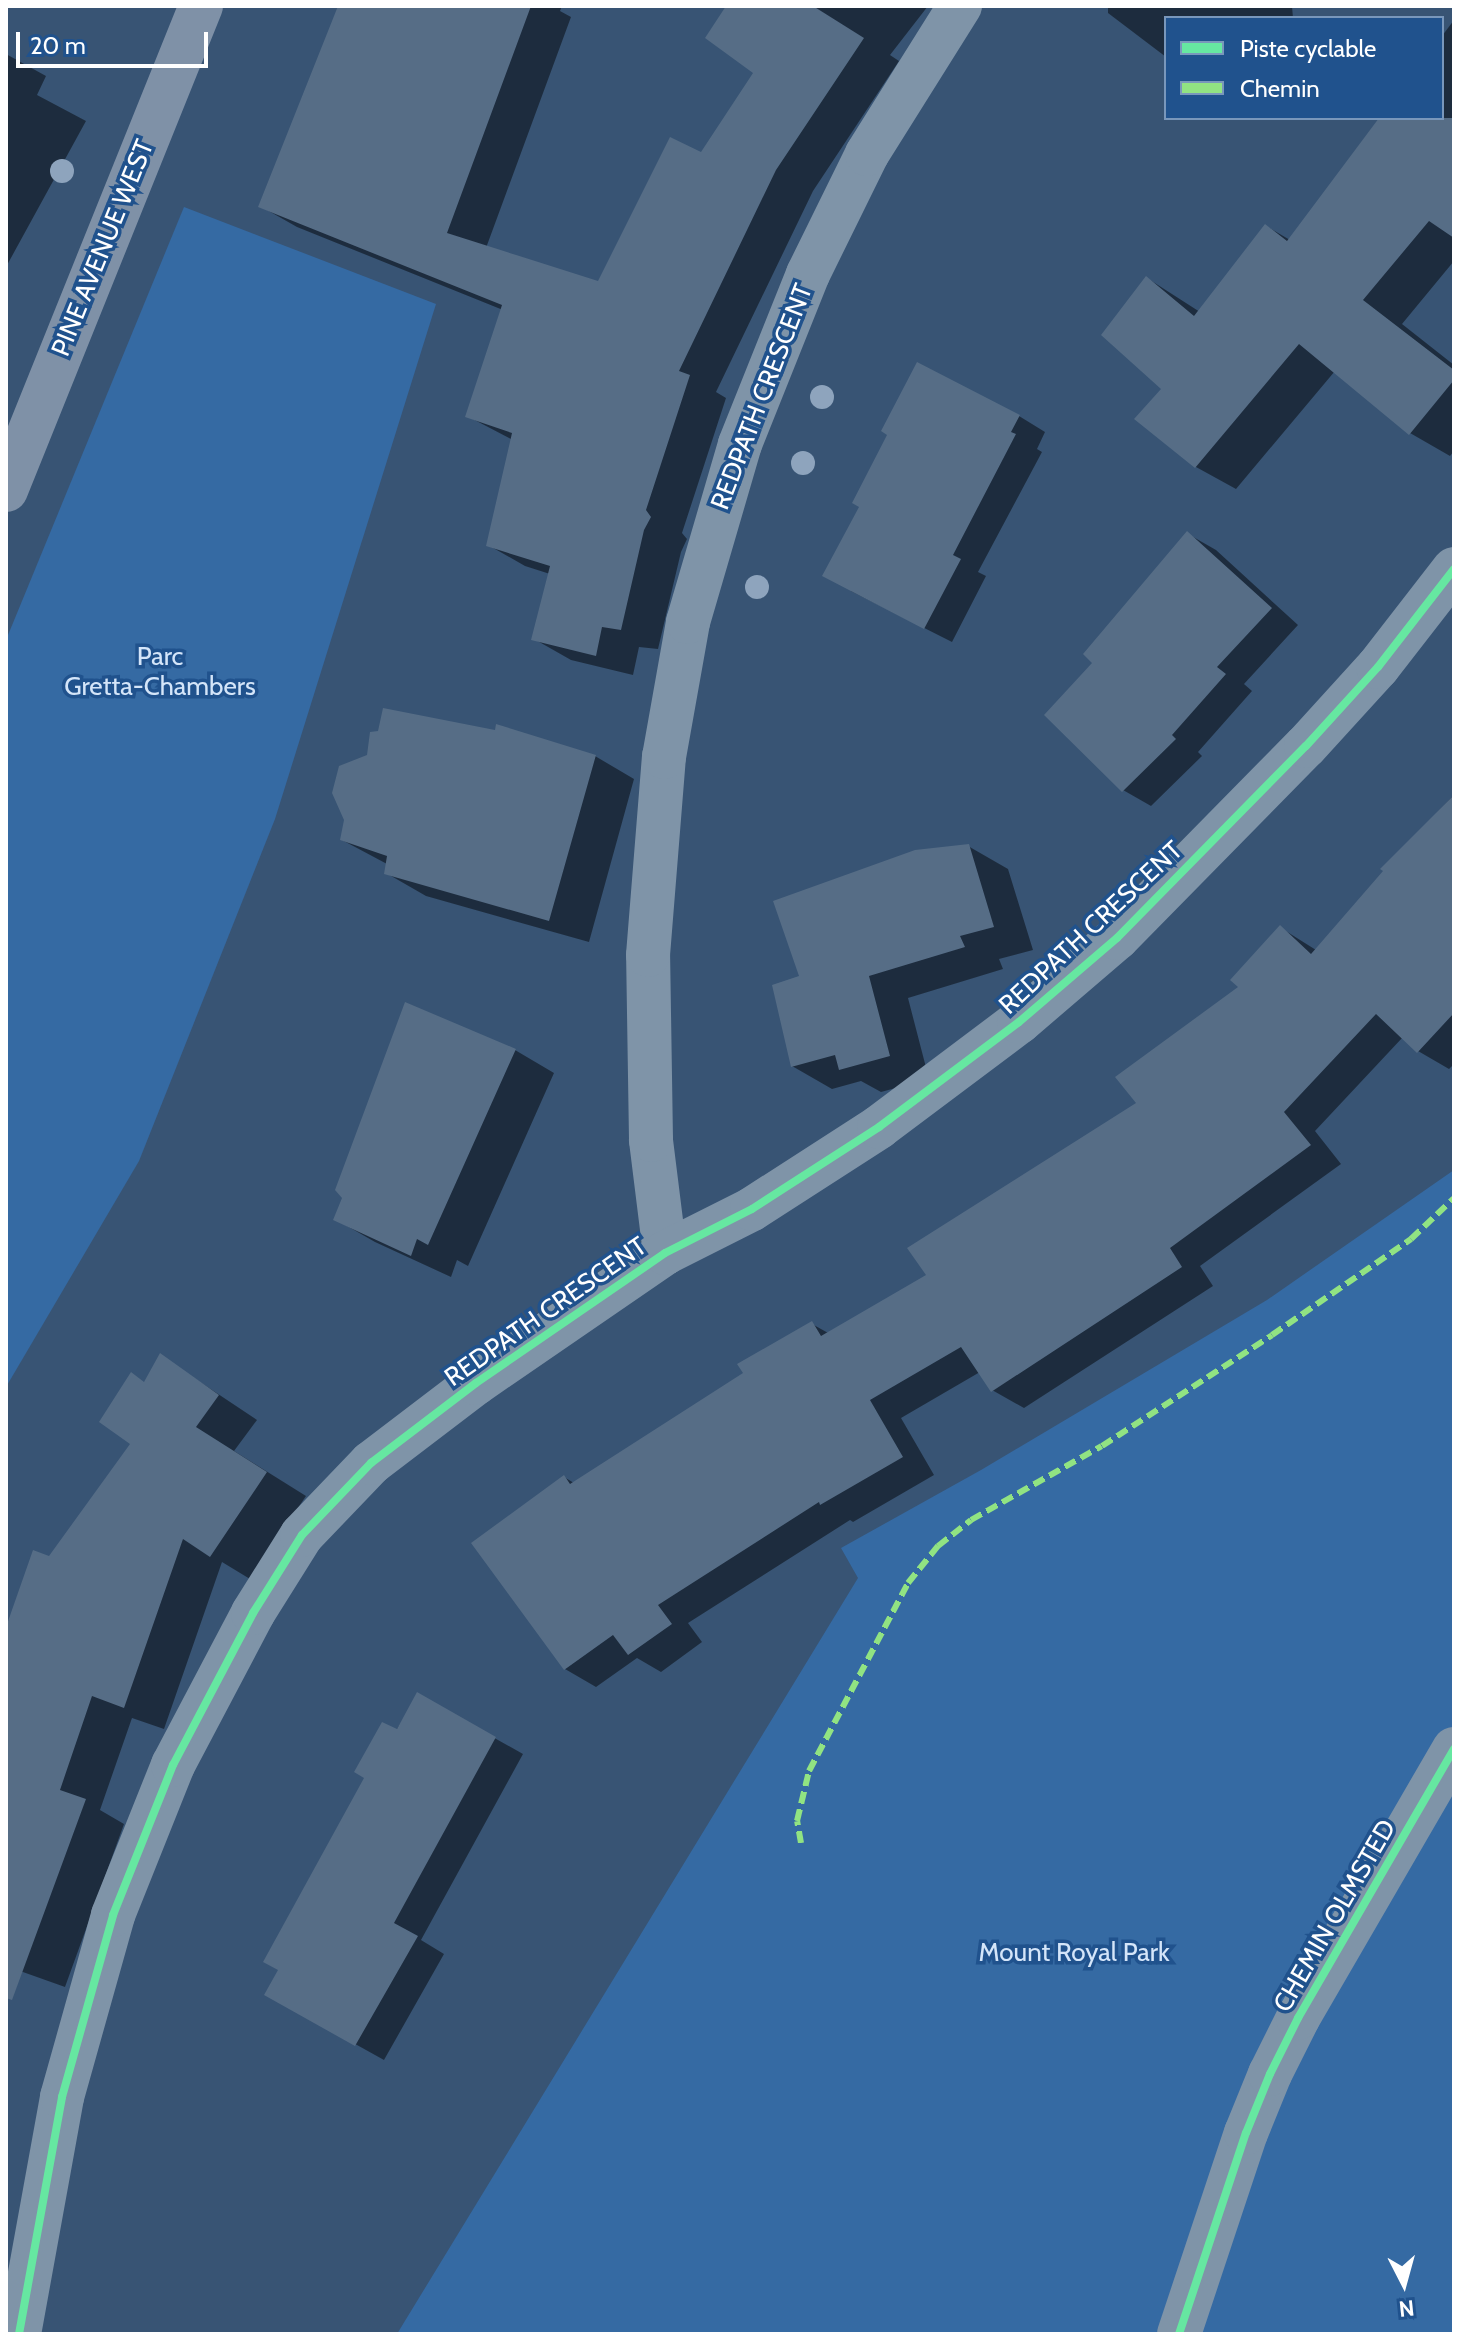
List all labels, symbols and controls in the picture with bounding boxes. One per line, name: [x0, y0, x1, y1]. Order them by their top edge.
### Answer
scale bar: [20, 16, 212, 66]
legend: [1164, 16, 1444, 120]
text: 20 m: [30, 31, 86, 60]
text: Piste cyclable: [1240, 34, 1376, 63]
text: Chemin: [1240, 74, 1320, 103]
street label: PINE AVENUE WEST: [45, 135, 161, 361]
street label: REDPATH CRESCENT: [705, 280, 819, 514]
park label: Parc Gretta-Chambers: [64, 641, 256, 702]
street label: REDPATH CRESCENT: [993, 835, 1189, 1021]
street label: REDPATH CRESCENT: [439, 1231, 653, 1393]
street label: CHEMIN OLMSTED: [1267, 1814, 1403, 2018]
park label: Mount Royal Park: [978, 1937, 1170, 1969]
north arrow: [1364, 2244, 1444, 2324]
text: N: [1397, 2294, 1416, 2323]

